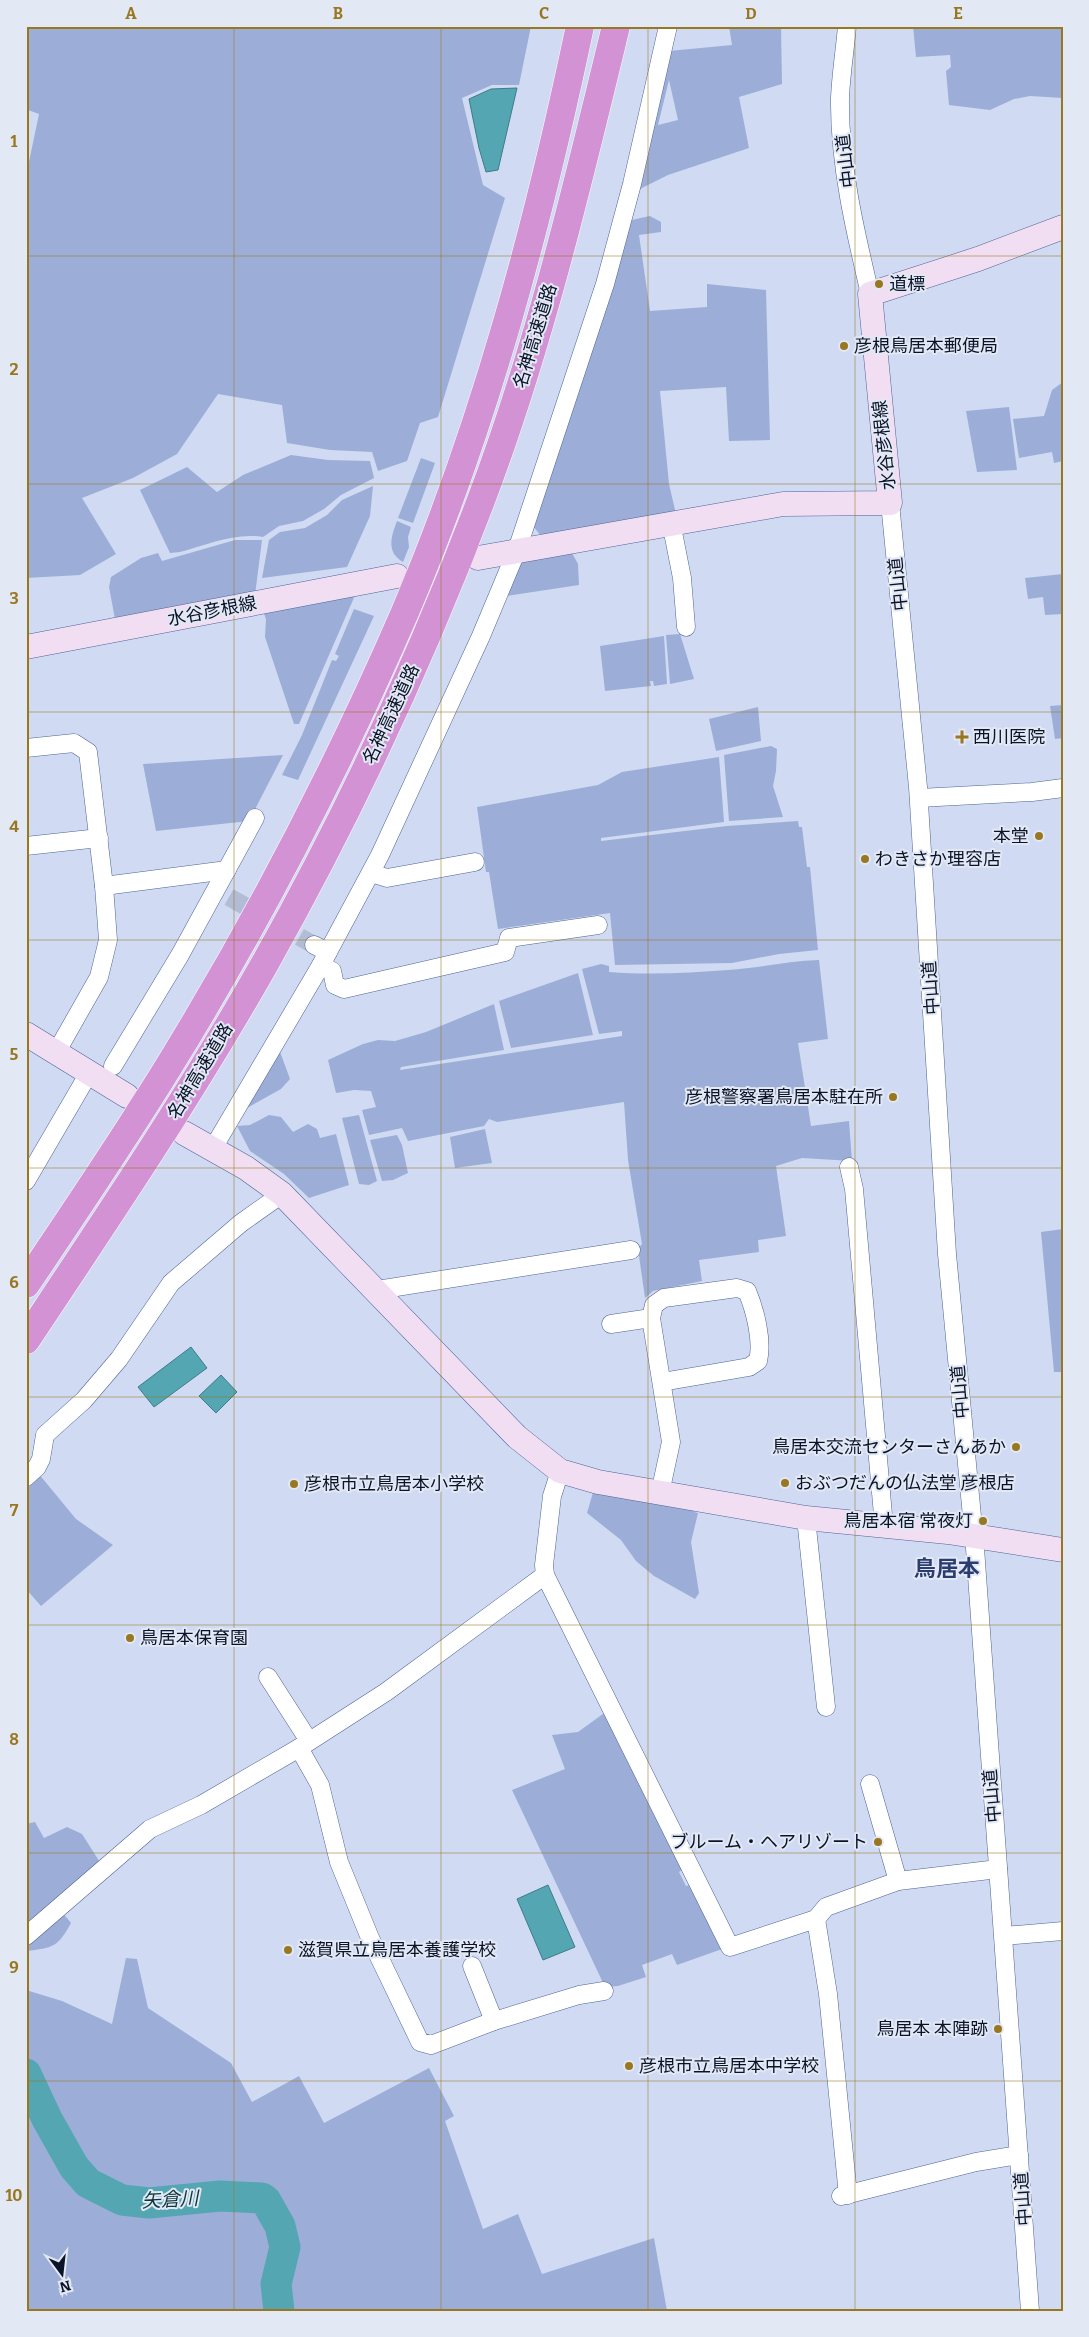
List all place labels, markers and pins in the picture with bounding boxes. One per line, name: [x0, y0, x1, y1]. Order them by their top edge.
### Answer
place label: 道標: [889, 273, 925, 295]
marker: 道標: [873, 278, 885, 290]
place label: 彦根鳥居本郵便局: [854, 335, 998, 357]
marker: 彦根鳥居本郵便局: [838, 340, 850, 352]
place label: 西川医院: [973, 726, 1045, 748]
marker: 西川医院: [955, 730, 969, 744]
place label: 本堂: [993, 825, 1029, 847]
marker: 本堂: [1033, 830, 1045, 842]
place label: わきさか理容店: [875, 848, 1001, 870]
marker: わきさか理容店: [859, 853, 871, 865]
place label: 彦根警察署鳥居本駐在所: [685, 1086, 883, 1108]
marker: 彦根警察署鳥居本駐在所: [887, 1091, 899, 1103]
place label: 鳥居本交流センターさんあか: [772, 1436, 1006, 1458]
marker: 鳥居本交流センターさんあか: [1010, 1441, 1022, 1453]
place label: おぶつだんの仏法堂 彦根店: [795, 1472, 1015, 1494]
place label: 彦根市立鳥居本小学校: [304, 1473, 484, 1495]
marker: おぶつだんの仏法堂 彦根店: [779, 1477, 791, 1489]
marker: 彦根市立鳥居本小学校: [288, 1478, 300, 1490]
place label: 鳥居本宿 常夜灯: [843, 1510, 973, 1532]
marker: 鳥居本宿 常夜灯: [977, 1515, 989, 1527]
place label: 鳥居本保育園: [140, 1627, 248, 1649]
marker: 鳥居本保育園: [124, 1632, 136, 1644]
place label: ブルーム・ヘアリゾート: [671, 1831, 868, 1853]
marker: ブルーム・ヘアリゾート: [872, 1836, 884, 1848]
place label: 滋賀県立鳥居本養護学校: [298, 1939, 496, 1961]
marker: 滋賀県立鳥居本養護学校: [282, 1944, 294, 1956]
place label: 鳥居本 本陣跡: [876, 2018, 988, 2040]
marker: 鳥居本 本陣跡: [992, 2023, 1004, 2035]
place label: 彦根市立鳥居本中学校: [639, 2055, 819, 2077]
marker: 彦根市立鳥居本中学校: [623, 2060, 635, 2072]

